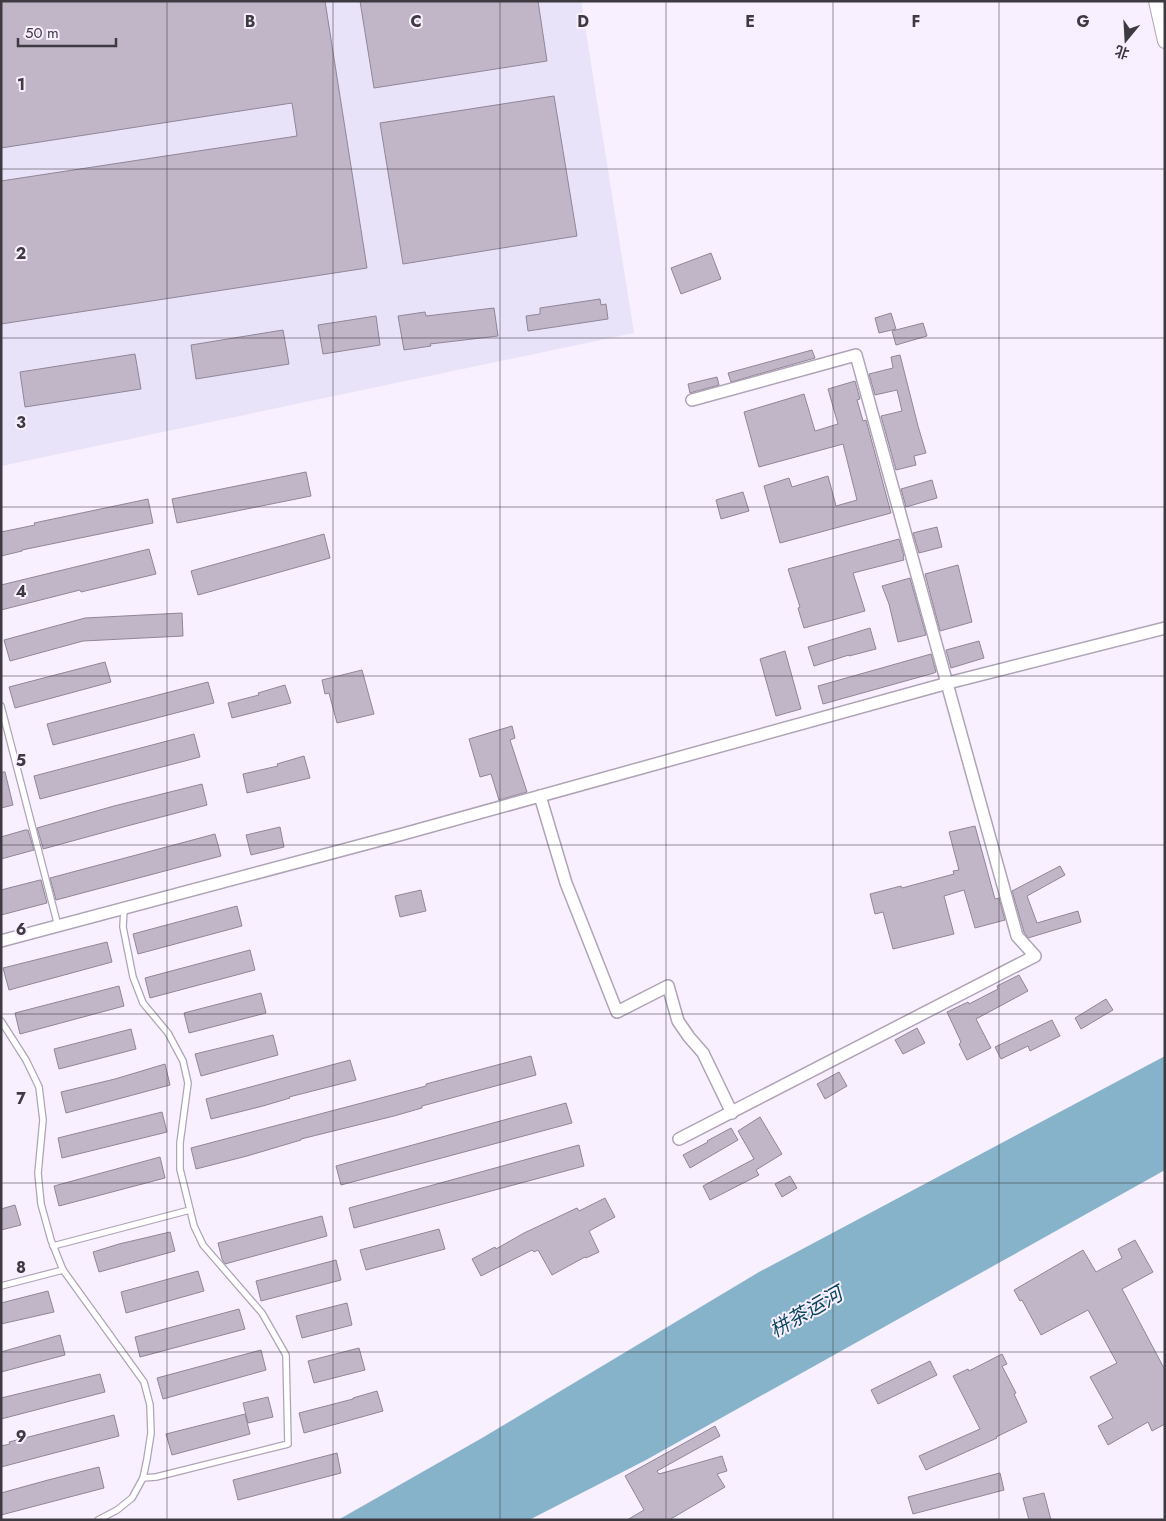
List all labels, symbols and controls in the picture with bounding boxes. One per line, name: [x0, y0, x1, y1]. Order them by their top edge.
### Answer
text: B: [245, 10, 255, 33]
text: C: [410, 10, 422, 33]
text: D: [577, 10, 589, 33]
text: E: [745, 10, 755, 33]
text: F: [912, 10, 920, 33]
text: G: [1076, 10, 1090, 33]
scale bar: [18, 15, 115, 47]
north arrow: [1101, 15, 1151, 65]
text: 50 m: [25, 22, 59, 44]
text: 北: [1112, 41, 1132, 64]
text: 1: [17, 73, 25, 96]
text: 2: [16, 242, 26, 265]
text: 3: [16, 411, 26, 434]
text: 4: [15, 580, 27, 603]
text: 5: [16, 749, 26, 772]
text: 6: [16, 918, 26, 941]
text: 7: [16, 1087, 26, 1110]
text: 8: [16, 1256, 26, 1279]
water label: 栟茶运河: [764, 1278, 852, 1345]
text: 9: [16, 1425, 26, 1448]

